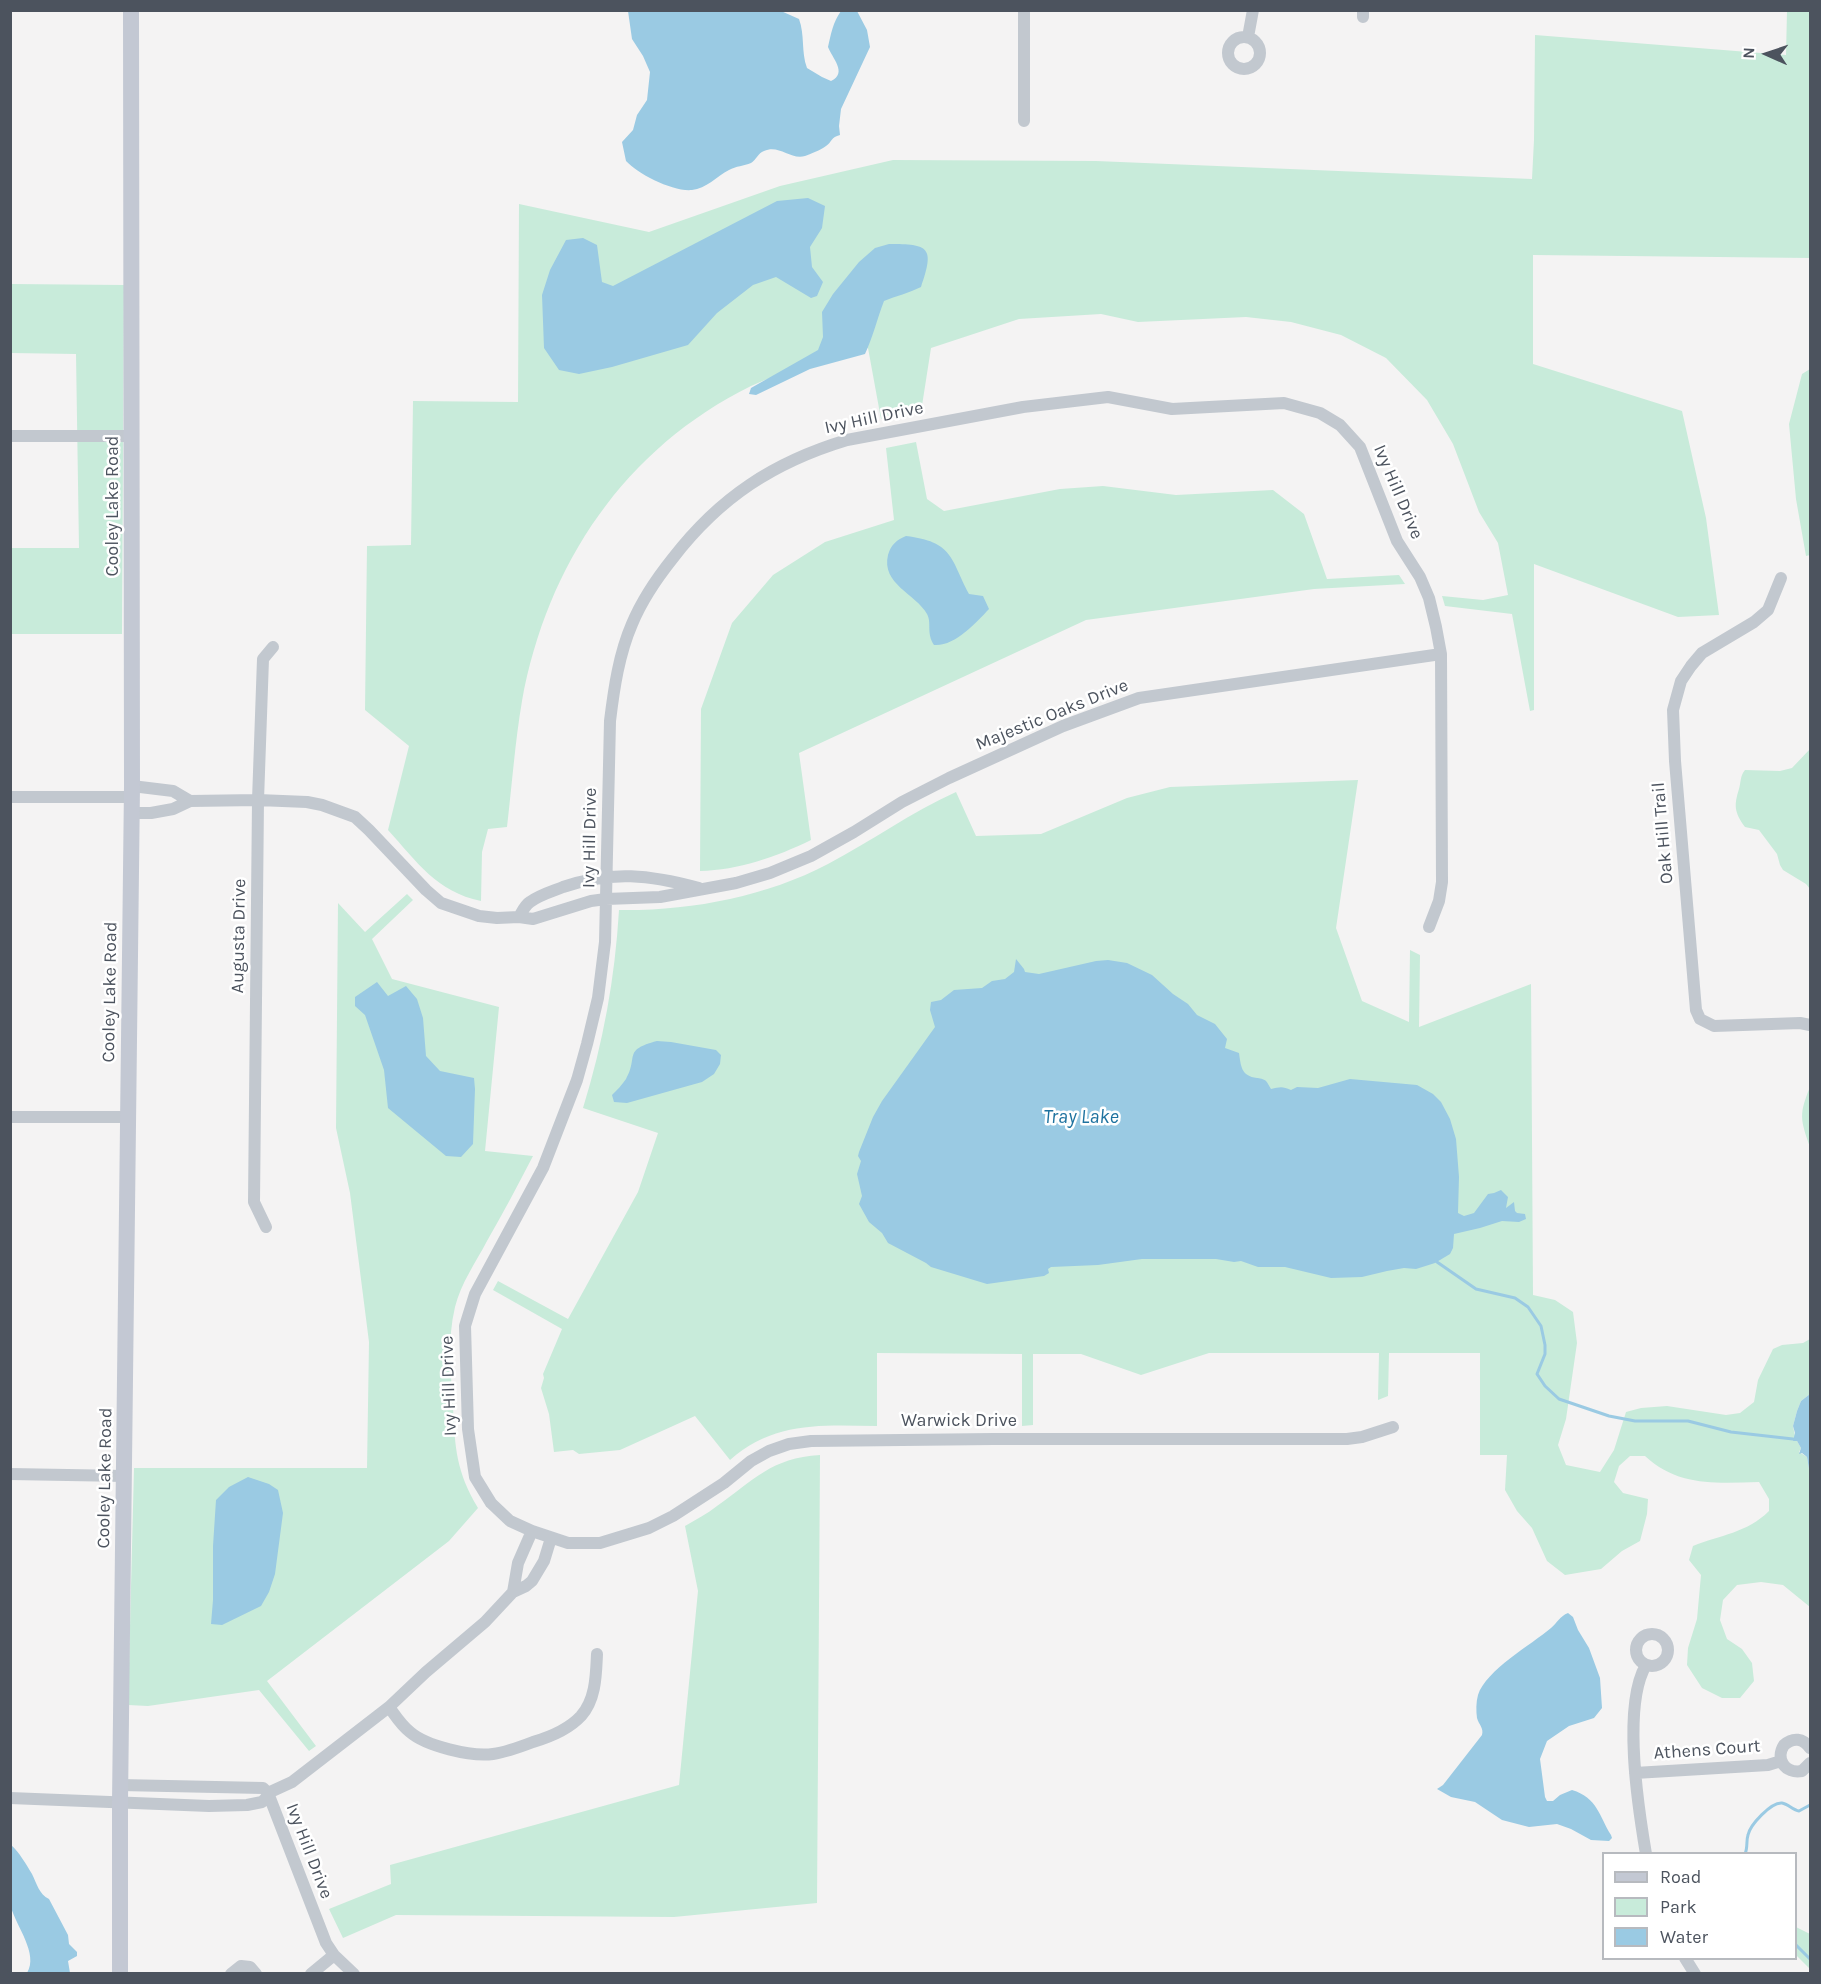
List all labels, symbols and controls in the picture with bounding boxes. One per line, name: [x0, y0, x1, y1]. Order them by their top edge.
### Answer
north arrow: [1737, 24, 1797, 84]
text: N: [1739, 47, 1758, 59]
street label: Ivy Hill Drive: [823, 397, 925, 439]
street label: Cooley Lake Road: [102, 435, 124, 577]
street label: Ivy Hill Drive: [1368, 442, 1428, 542]
street label: Majestic Oaks Drive: [973, 675, 1131, 755]
street label: Oak Hill Trail: [1648, 781, 1678, 885]
street label: Ivy Hill Drive: [578, 788, 602, 888]
street label: Augusta Drive: [227, 878, 251, 994]
street label: Cooley Lake Road: [98, 921, 122, 1063]
water label: Tray Lake: [1043, 1105, 1119, 1129]
street label: Ivy Hill Drive: [436, 1335, 462, 1437]
street label: Cooley Lake Road: [93, 1407, 117, 1549]
street label: Warwick Drive: [901, 1410, 1017, 1432]
street label: Athens Court: [1653, 1735, 1761, 1765]
street label: Ivy Hill Drive: [281, 1800, 337, 1902]
legend: [1602, 1852, 1797, 1960]
text: Road: [1660, 1866, 1701, 1888]
text: Park: [1660, 1896, 1697, 1918]
text: Water: [1660, 1926, 1708, 1948]

